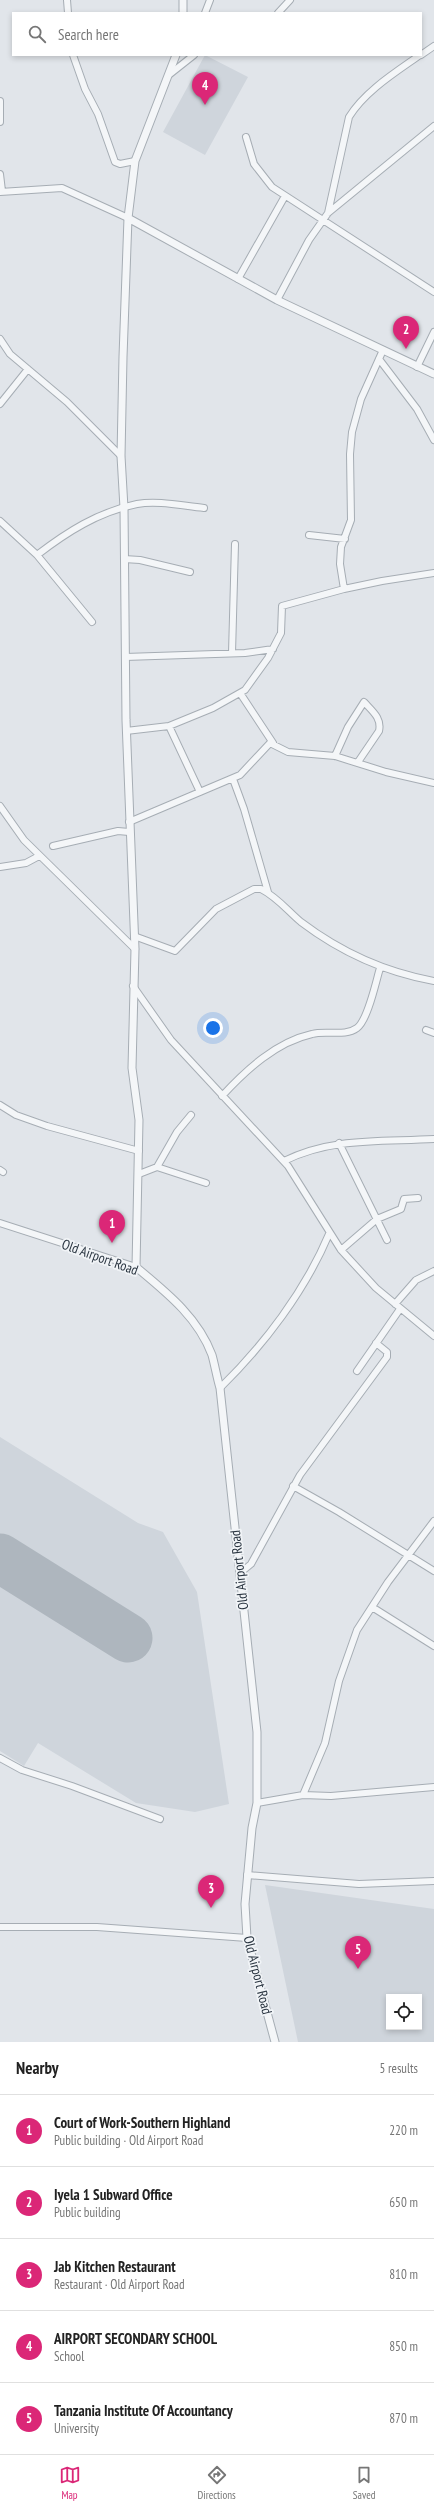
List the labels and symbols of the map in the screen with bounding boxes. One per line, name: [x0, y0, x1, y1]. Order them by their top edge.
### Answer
pin: 4: [192, 72, 218, 105]
pin: 2: [393, 316, 419, 349]
your location: [203, 1018, 223, 1038]
pin: 1: [99, 1210, 125, 1243]
street label: Old Airport Road: [59, 1235, 141, 1279]
street label: Old Airport Road: [226, 1529, 252, 1611]
pin: 3: [198, 1875, 224, 1908]
street label: Old Airport Road: [240, 1934, 276, 2016]
pin: 5: [345, 1936, 371, 1969]

